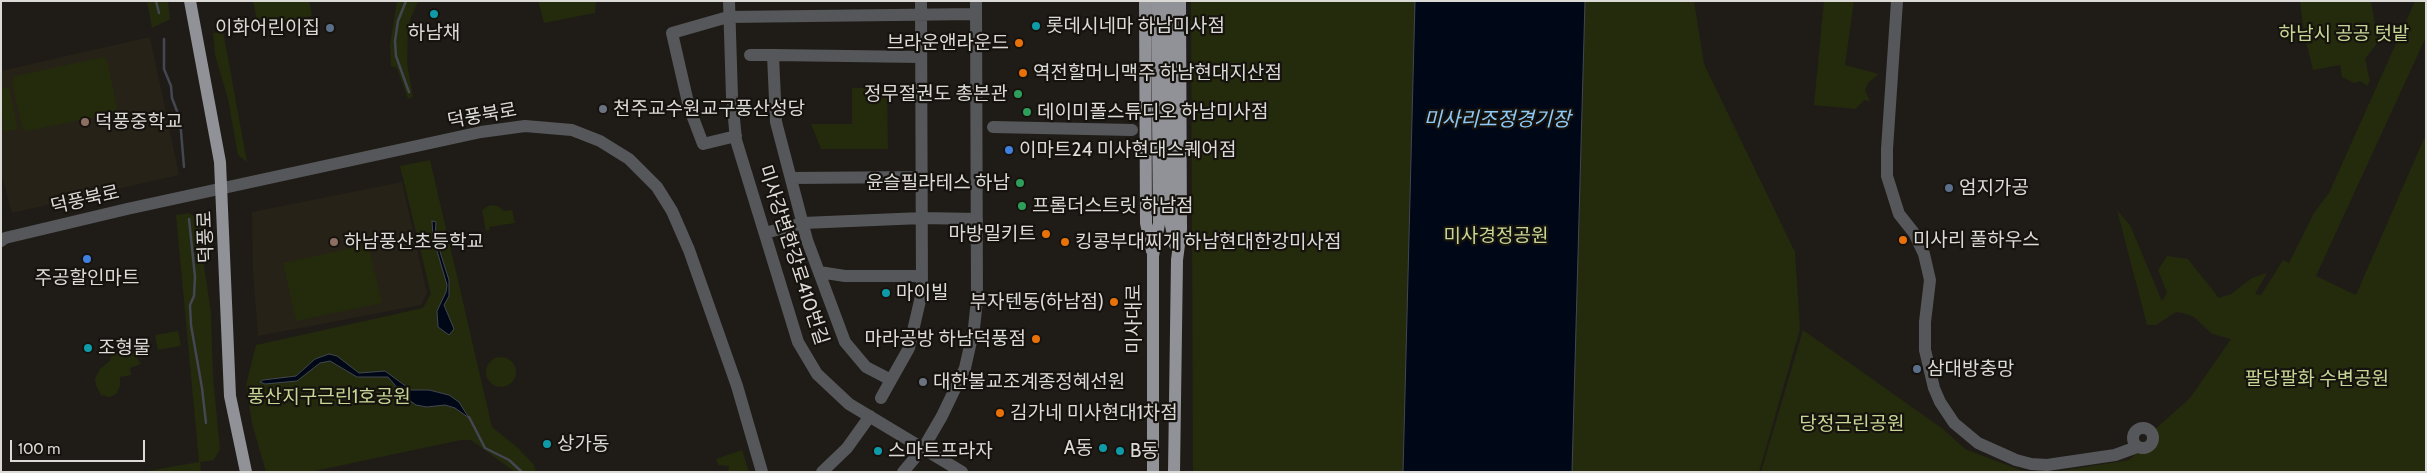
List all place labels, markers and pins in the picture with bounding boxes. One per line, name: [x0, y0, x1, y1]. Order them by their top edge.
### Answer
marker: 하남채: [428, 8, 440, 20]
place label: 롯데시네마 하남미사점: [1046, 15, 1225, 37]
place label: 이화어린이집: [215, 17, 320, 39]
marker: 롯데시네마 하남미사점: [1030, 20, 1042, 32]
marker: 이화어린이집: [324, 22, 336, 34]
place label: 하남채: [408, 22, 460, 44]
place label: 브라운앤라운드: [887, 32, 1009, 54]
marker: 브라운앤라운드: [1013, 37, 1025, 49]
place label: 역전할머니맥주 하남현대지산점: [1033, 62, 1282, 84]
marker: 역전할머니맥주 하남현대지산점: [1017, 67, 1029, 79]
place label: 정무절권도 총본관: [864, 83, 1008, 105]
marker: 정무절권도 총본관: [1012, 88, 1024, 100]
place label: 천주교수원교구풍산성당: [613, 98, 805, 120]
place label: 데이미폴스튜디오 하남미사점: [1037, 101, 1269, 123]
marker: 천주교수원교구풍산성당: [597, 103, 609, 115]
marker: 데이미폴스튜디오 하남미사점: [1021, 106, 1033, 118]
place label: 덕풍중학교: [95, 111, 182, 133]
marker: 덕풍중학교: [79, 116, 91, 128]
place label: 이마트24 미사현대스퀘어점: [1019, 139, 1236, 161]
marker: 이마트24 미사현대스퀘어점: [1003, 144, 1015, 156]
place label: 윤슬필라테스 하남: [866, 172, 1010, 194]
marker: 윤슬필라테스 하남: [1014, 177, 1026, 189]
place label: 엄지가공: [1959, 177, 2029, 199]
marker: 엄지가공: [1943, 182, 1955, 194]
place label: 프롬더스트릿 하남점: [1032, 195, 1194, 217]
marker: 프롬더스트릿 하남점: [1016, 200, 1028, 212]
place label: 마방밀키트: [949, 223, 1036, 245]
marker: 마방밀키트: [1040, 228, 1052, 240]
place label: 미사리 풀하우스: [1913, 229, 2040, 251]
place label: 하남풍산초등학교: [344, 231, 484, 253]
place label: 킹콩부대찌개 하남현대한강미사점: [1075, 231, 1341, 253]
marker: 미사리 풀하우스: [1897, 234, 1909, 246]
marker: 하남풍산초등학교: [328, 236, 340, 248]
marker: 킹콩부대찌개 하남현대한강미사점: [1059, 236, 1071, 248]
marker: 주공할인마트: [81, 253, 93, 265]
place label: 주공할인마트: [35, 267, 139, 289]
place label: 마이빌: [896, 282, 948, 304]
marker: 마이빌: [880, 287, 892, 299]
place label: 부자텐동(하남점): [970, 291, 1104, 313]
marker: 부자텐동(하남점): [1108, 296, 1120, 308]
place label: 마라공방 하남덕풍점: [864, 328, 1026, 350]
marker: 마라공방 하남덕풍점: [1030, 333, 1042, 345]
place label: 조형물: [98, 337, 150, 359]
marker: 조형물: [82, 342, 94, 354]
place label: 삼대방충망: [1927, 358, 2014, 380]
marker: 삼대방충망: [1911, 363, 1923, 375]
place label: 대한불교조계종정혜선원: [933, 371, 1125, 393]
marker: 대한불교조계종정혜선원: [917, 376, 929, 388]
place label: 김가네 미사현대1차점: [1010, 402, 1178, 424]
marker: 김가네 미사현대1차점: [994, 407, 1006, 419]
place label: 상가동: [557, 433, 609, 455]
place label: A동: [1064, 437, 1093, 459]
marker: 상가동: [541, 438, 553, 450]
place label: 스마트프라자: [888, 440, 993, 462]
place label: B동: [1130, 440, 1159, 462]
marker: A동: [1097, 442, 1109, 454]
marker: 스마트프라자: [872, 445, 884, 457]
marker: B동: [1114, 445, 1126, 457]

